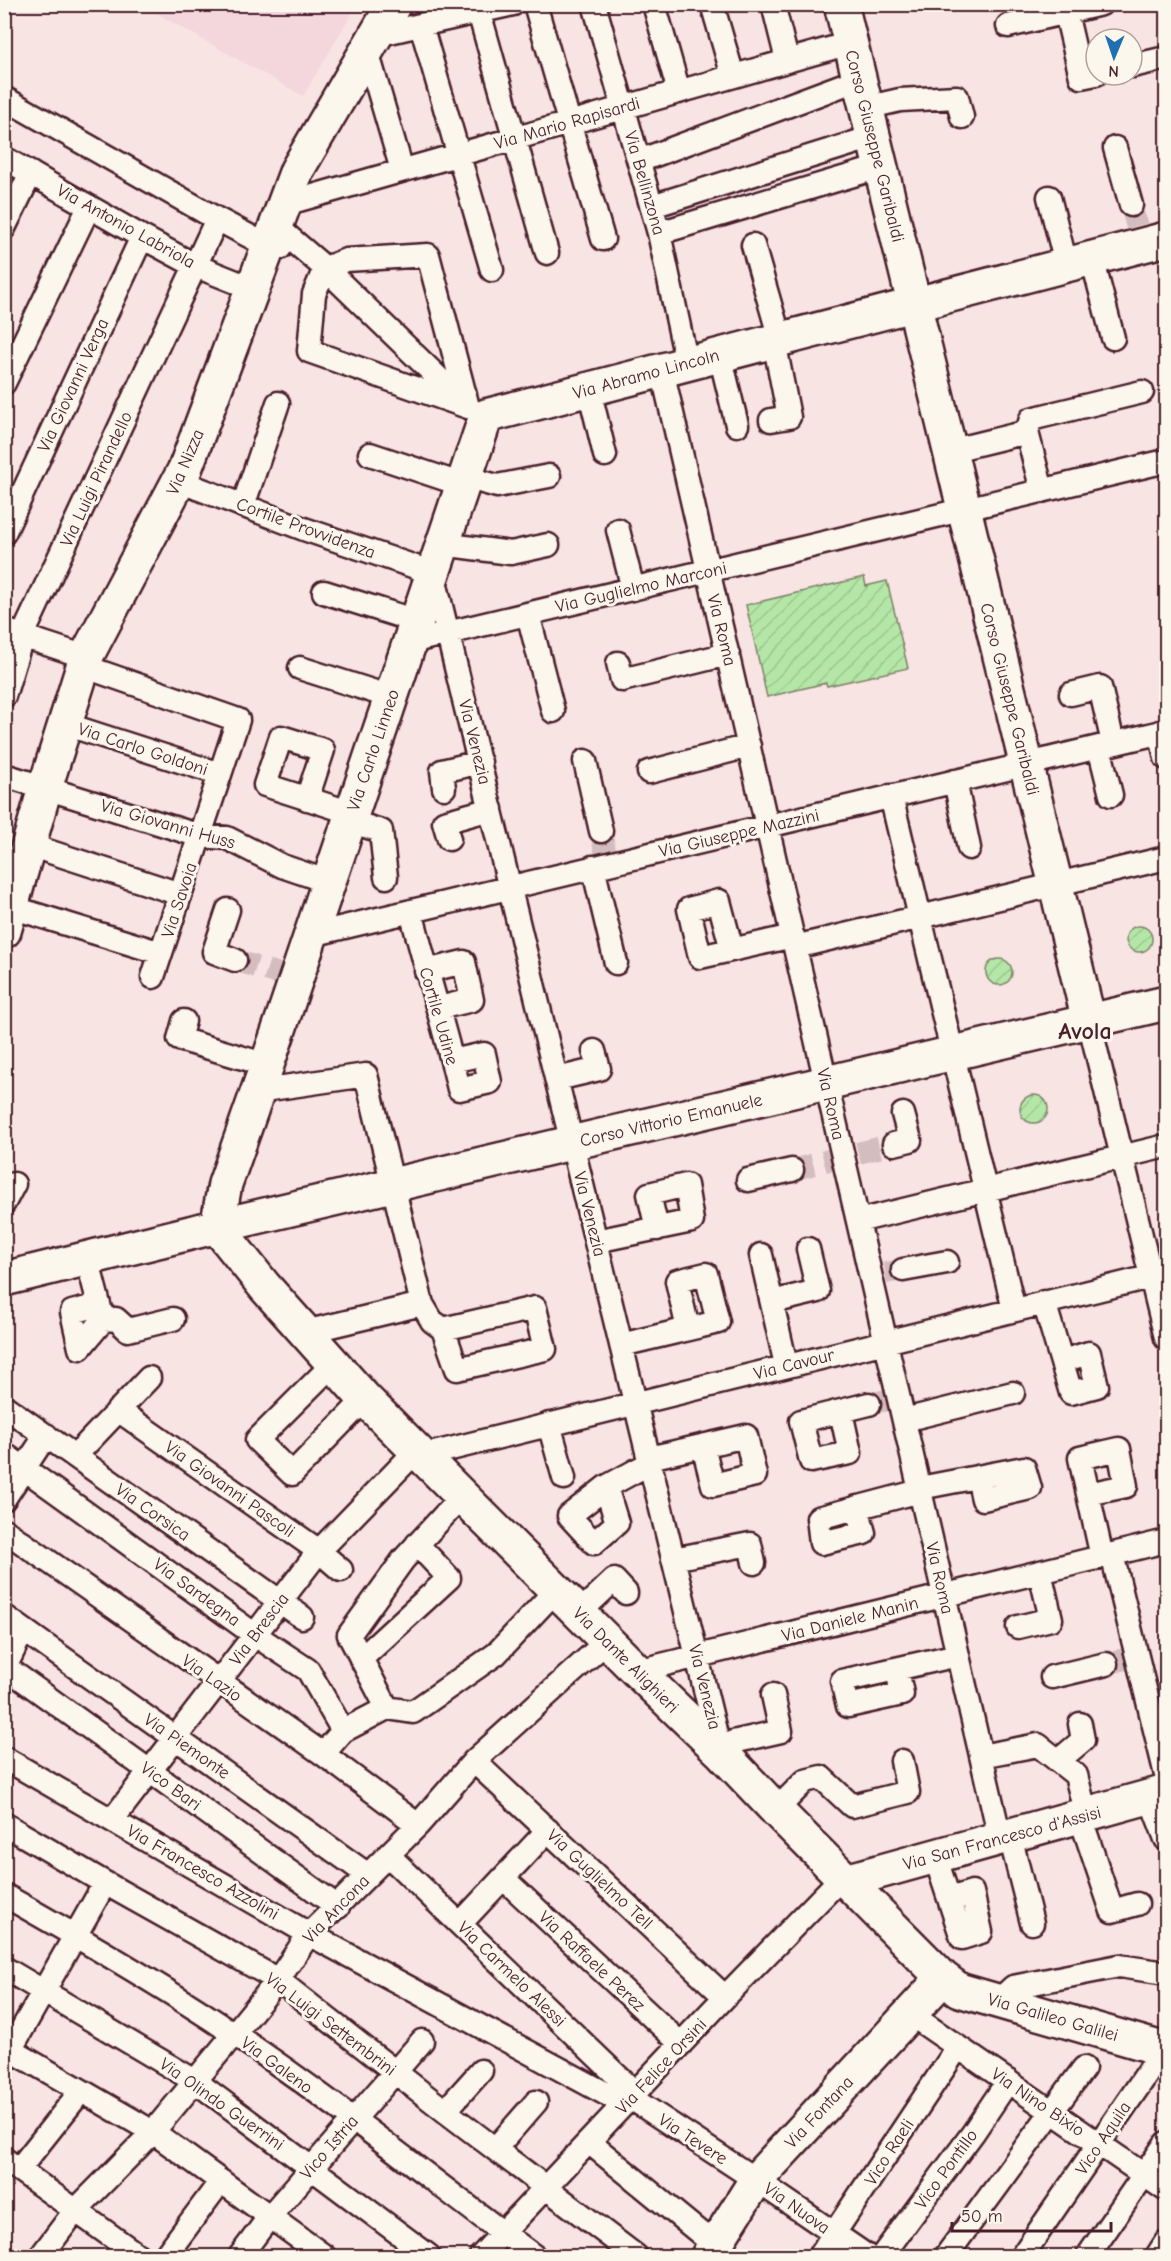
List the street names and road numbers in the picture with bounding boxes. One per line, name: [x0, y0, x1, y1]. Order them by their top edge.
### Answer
street label: Corso Giuseppe Garibaldi: [840, 48, 909, 244]
street label: Via Mario Rapisardi: [492, 93, 642, 154]
street label: Via Bellinzona: [620, 129, 669, 238]
street label: Via Antonio Labriola: [53, 180, 199, 273]
street label: Via Giovanni Verga: [33, 315, 114, 455]
street label: Via Abramo Lincoln: [571, 345, 722, 404]
street label: Via Luigi Pirandello: [56, 408, 137, 550]
street label: Via Nizza: [162, 426, 209, 498]
street label: Cortile Provvidenza: [233, 494, 378, 563]
street label: Via Guglielmo Marconi: [553, 558, 729, 617]
street label: Via Roma: [702, 592, 741, 668]
street label: Corso Giuseppe Garibaldi: [975, 601, 1044, 797]
street label: Via Carlo Linneo: [343, 686, 404, 814]
street label: Via Venezia: [454, 697, 495, 787]
street label: Via Carlo Goldoni: [75, 719, 211, 780]
street label: Via Giovanni Huss: [98, 795, 238, 854]
street label: Via Giuseppe Mazzini: [657, 805, 821, 862]
street label: Via Savoia: [157, 860, 202, 941]
street label: Cortile Udine: [415, 965, 463, 1068]
street label: Via Roma: [812, 1066, 849, 1142]
street label: Corso Vittorio Emanuele: [578, 1089, 764, 1152]
street label: Via Venezia: [569, 1169, 610, 1259]
street label: Via Cavour: [752, 1344, 837, 1385]
street label: Via Giovanni Pascoli: [161, 1437, 299, 1542]
street label: Via Corsica: [111, 1479, 194, 1546]
street label: Via Roma: [921, 1540, 958, 1616]
street label: Via Sardegna: [149, 1554, 244, 1631]
street label: Via Brescia: [225, 1589, 294, 1670]
street label: Via Daniele Manin: [780, 1592, 921, 1647]
street label: Via Dante Alighieri: [568, 1603, 683, 1718]
street label: Via Venezia: [684, 1642, 725, 1732]
street label: Via Lazio: [178, 1650, 246, 1707]
street label: Via Piemonte: [140, 1709, 234, 1784]
street label: Vico Bari: [136, 1757, 205, 1815]
street label: Via San Francesco d'Assisi: [901, 1802, 1103, 1875]
street label: Via Francesco Azzolini: [123, 1820, 283, 1925]
street label: Via Guglielmo Tell: [542, 1825, 657, 1934]
street label: Via Ancona: [299, 1871, 374, 1948]
street label: Via Raffaele Perez: [534, 1907, 649, 2016]
street label: Via Carmelo Alessi: [453, 1917, 570, 2031]
street label: Via Luigi Settembrini: [261, 1968, 400, 2080]
street label: Via Galileo Galilei: [985, 1989, 1121, 2046]
street label: Via Felice Orsini: [612, 2014, 711, 2119]
street label: Via Galeno: [237, 2032, 317, 2098]
street label: Via Olindo Guerrini: [155, 2054, 288, 2155]
street label: Via Nino Bixio: [987, 2064, 1088, 2141]
street label: Via Fontana: [781, 2072, 858, 2153]
street label: Vico Aquila: [1071, 2097, 1136, 2179]
street label: Via Tevere: [654, 2109, 731, 2169]
street label: Vico Istria: [296, 2111, 363, 2184]
street label: Vico Raeli: [860, 2115, 919, 2189]
street label: Vico Pontillo: [910, 2125, 982, 2213]
street label: Via Nuova: [760, 2178, 834, 2239]

